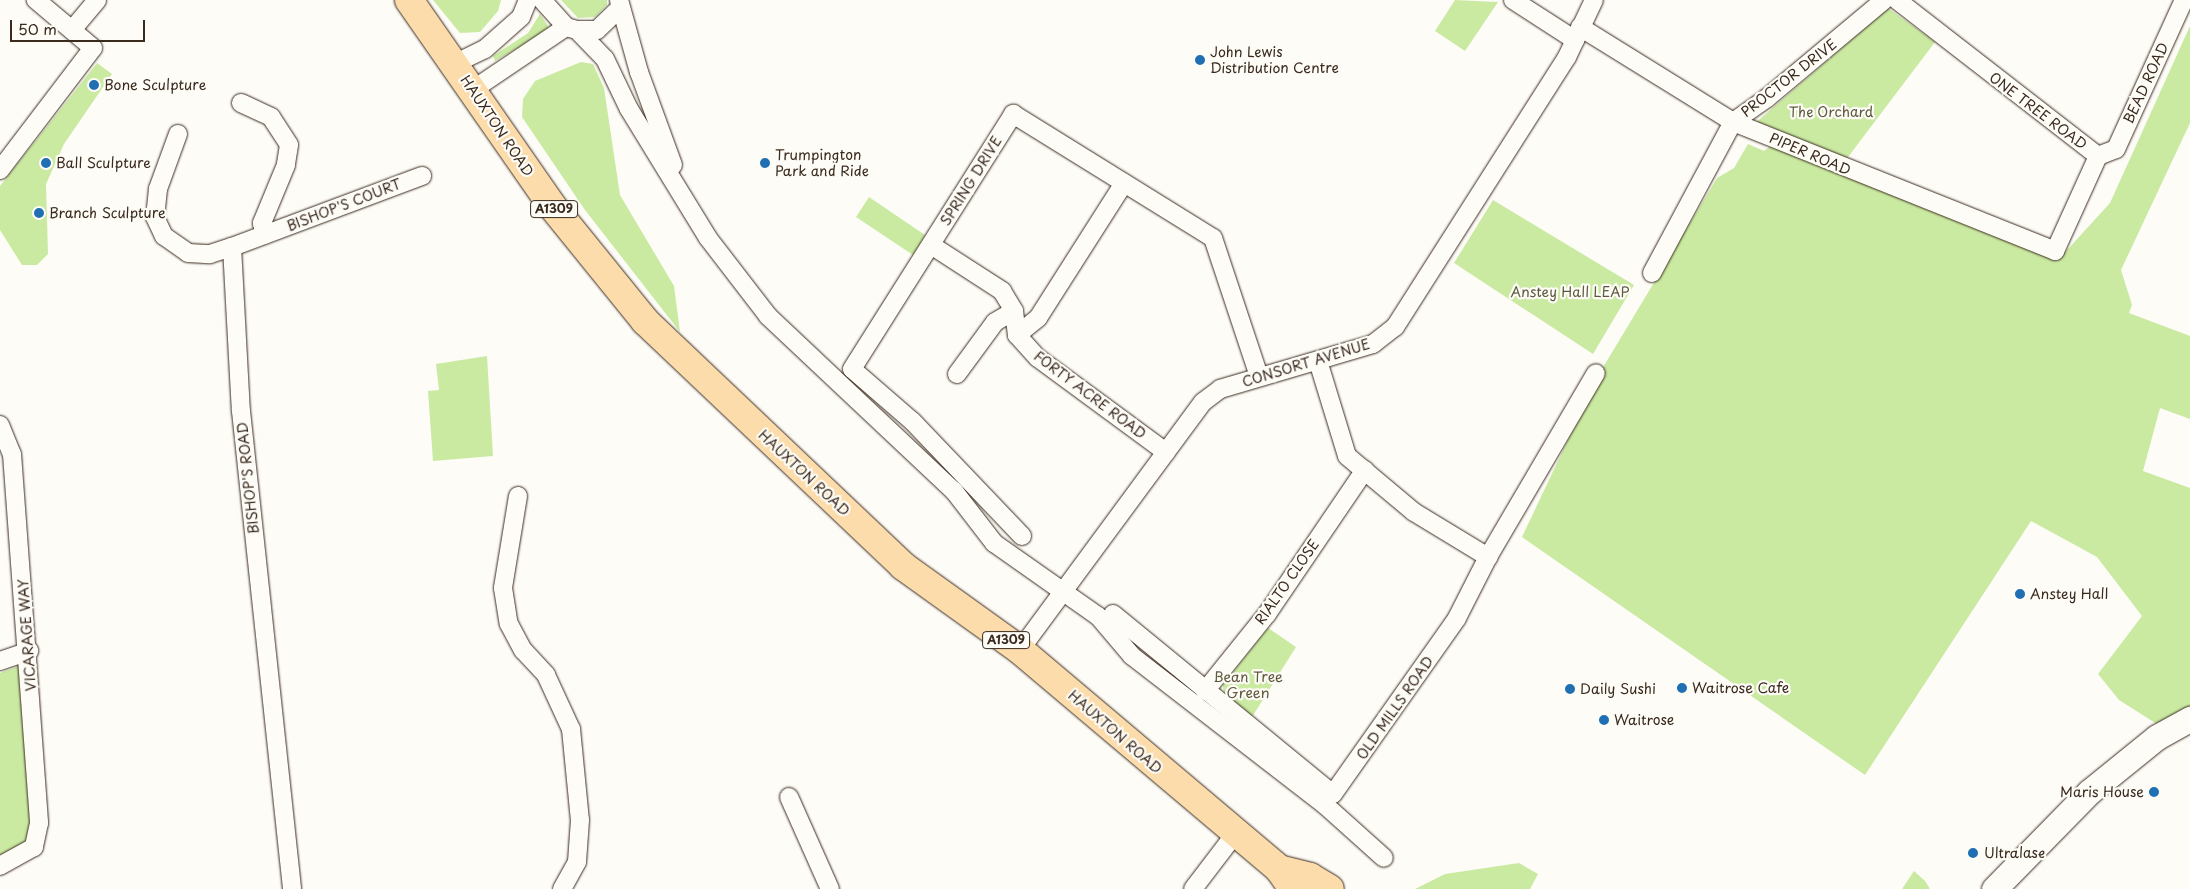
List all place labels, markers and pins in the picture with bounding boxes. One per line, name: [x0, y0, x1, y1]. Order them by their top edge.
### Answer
place label: John Lewis Distribution Centre: [1210, 44, 1339, 76]
marker: John Lewis Distribution Centre: [1194, 54, 1206, 66]
place label: Bone Sculpture: [104, 77, 206, 93]
marker: Bone Sculpture: [88, 79, 100, 91]
place label: Trumpington Park and Ride: [775, 147, 870, 180]
place label: Ball Sculpture: [56, 155, 151, 171]
marker: Ball Sculpture: [40, 157, 52, 169]
marker: Trumpington Park and Ride: [759, 157, 771, 169]
place label: Branch Sculpture: [49, 205, 166, 221]
marker: Branch Sculpture: [33, 207, 45, 219]
place label: Anstey Hall: [2030, 586, 2109, 602]
marker: Anstey Hall: [2014, 588, 2026, 600]
place label: Waitrose Cafe: [1692, 680, 1789, 696]
place label: Daily Sushi: [1580, 681, 1656, 697]
marker: Waitrose Cafe: [1676, 682, 1688, 694]
marker: Daily Sushi: [1564, 683, 1576, 695]
place label: Waitrose: [1614, 712, 1674, 728]
marker: Waitrose: [1598, 714, 1610, 726]
place label: Maris House: [2060, 784, 2144, 800]
marker: Maris House: [2148, 786, 2160, 798]
place label: Ultralase: [1984, 845, 2045, 861]
marker: Ultralase: [1966, 846, 1980, 860]

